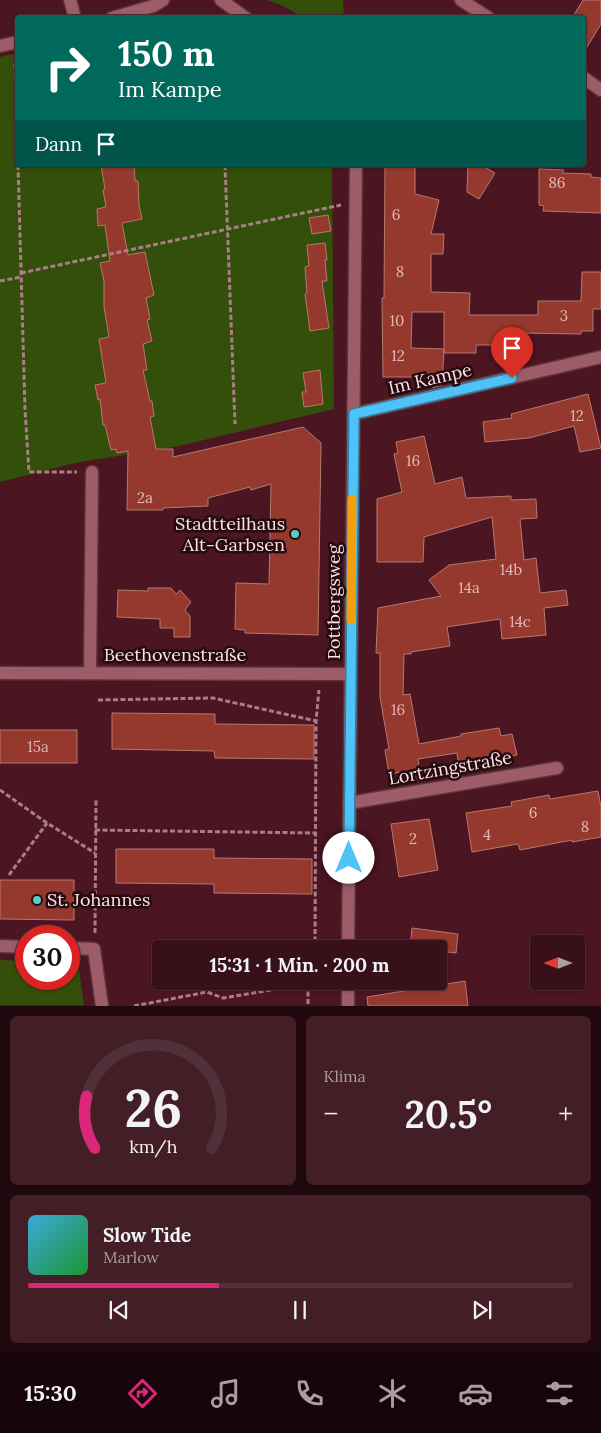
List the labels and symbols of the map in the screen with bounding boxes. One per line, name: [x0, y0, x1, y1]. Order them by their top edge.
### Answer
house number: 86: [548, 173, 566, 192]
house number: 6: [392, 205, 400, 224]
house number: 8: [396, 262, 404, 281]
house number: 3: [560, 306, 568, 325]
house number: 10: [390, 311, 404, 330]
pin: [491, 327, 533, 378]
house number: 12: [391, 346, 405, 365]
street label: Im Kampe: [386, 358, 474, 399]
house number: 12: [570, 406, 584, 425]
house number: 16: [406, 451, 420, 470]
house number: 2a: [137, 488, 153, 507]
place label: Stadtteilhaus Alt-Garbsen: [175, 512, 285, 556]
marker: Stadtteilhaus Alt-Garbsen: [289, 528, 301, 540]
street label: Pottbergsweg: [322, 543, 345, 660]
house number: 14b: [500, 560, 522, 579]
house number: 14a: [458, 578, 480, 597]
house number: 14c: [509, 612, 531, 631]
street label: Beethovenstraße: [104, 643, 247, 666]
house number: 16: [391, 700, 405, 719]
house number: 15a: [27, 737, 49, 756]
street label: Lortzingstraße: [386, 745, 514, 790]
house number: 6: [529, 803, 537, 822]
house number: 8: [581, 817, 589, 836]
house number: 4: [483, 825, 491, 844]
house number: 2: [409, 829, 417, 848]
position arrow: [322, 831, 374, 883]
place label: St. Johannes: [47, 888, 150, 911]
marker: St. Johannes: [31, 894, 43, 906]
speed limit sign: 30: [15, 925, 80, 990]
north arrow: [530, 935, 585, 990]

